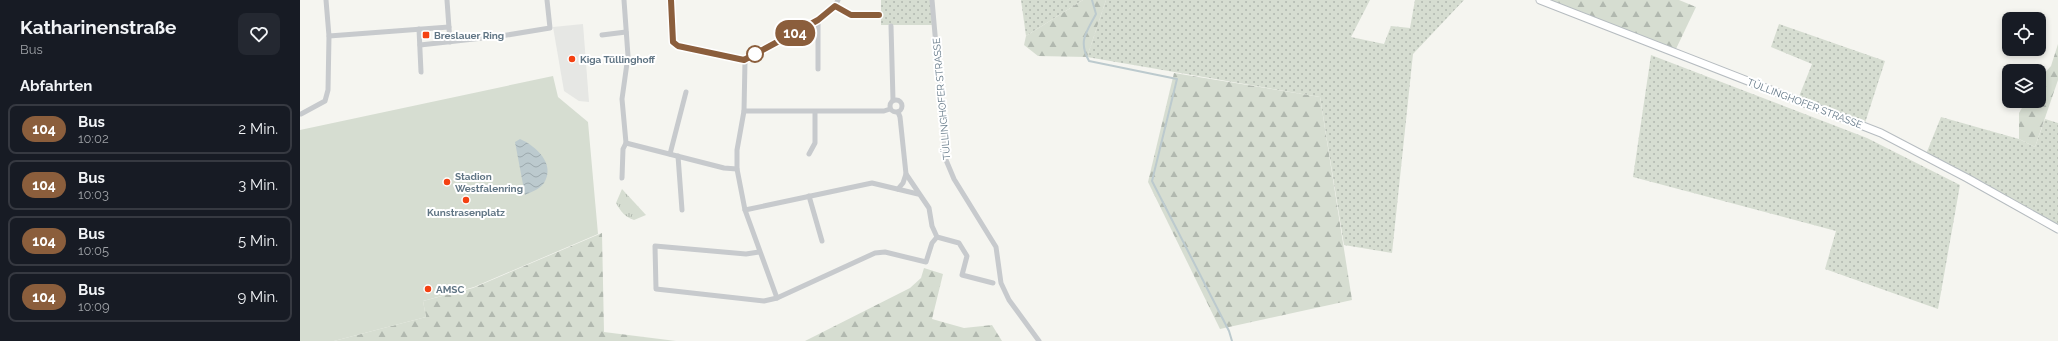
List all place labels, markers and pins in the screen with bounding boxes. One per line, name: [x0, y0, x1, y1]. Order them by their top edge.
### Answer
marker: Breslauer Ring: [421, 30, 431, 40]
place label: Breslauer Ring: [434, 30, 504, 41]
unlabelled marker: [746, 45, 764, 63]
marker: Kiga Tüllinghoff: [567, 54, 577, 64]
place label: Kiga Tüllinghoff: [580, 54, 656, 65]
place label: Stadion Westfalenring: [455, 171, 523, 194]
marker: Stadion Westfalenring: [442, 177, 452, 187]
marker: Kunstrasenplatz: [461, 195, 471, 205]
place label: Kunstrasenplatz: [427, 207, 505, 218]
marker: AMSC: [423, 284, 433, 294]
place label: AMSC: [436, 284, 464, 295]

